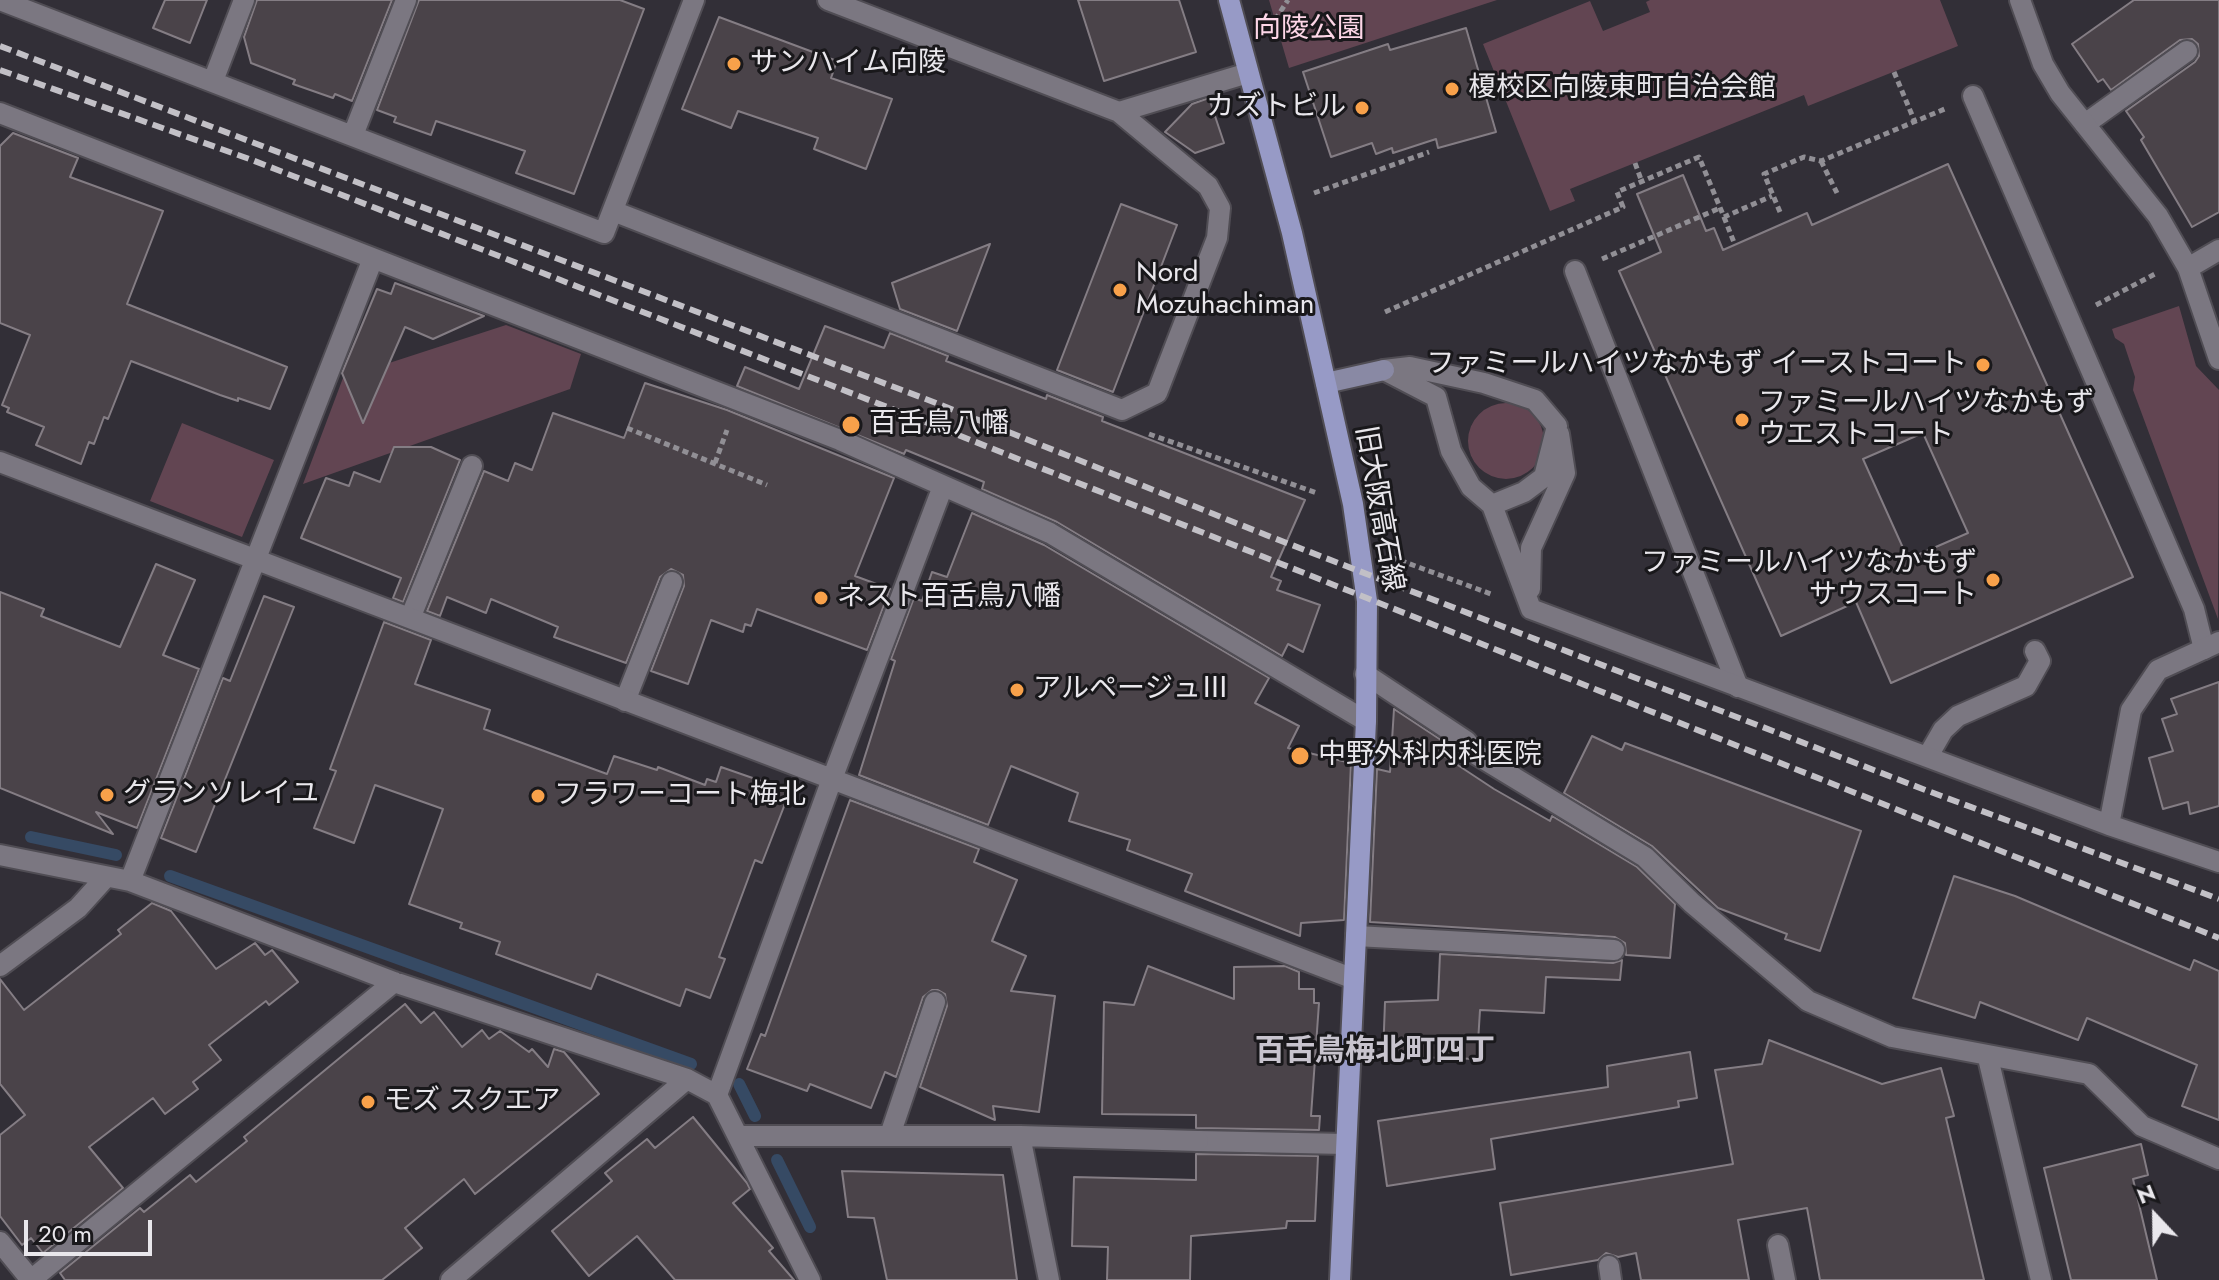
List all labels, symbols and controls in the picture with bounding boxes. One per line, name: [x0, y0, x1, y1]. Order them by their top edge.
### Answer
park label: 向陵公園: [1253, 13, 1365, 47]
place label: サンハイム向陵: [750, 47, 946, 81]
marker: サンハイム向陵: [725, 55, 743, 73]
place label: 榎校区向陵東町自治会館: [1468, 72, 1776, 106]
marker: 榎校区向陵東町自治会館: [1443, 80, 1461, 98]
place label: カズトビル: [1206, 91, 1346, 125]
marker: カズトビル: [1353, 99, 1371, 117]
place label: Nord Mozuhachiman: [1136, 257, 1314, 323]
marker: Nord Mozuhachiman: [1111, 281, 1129, 299]
place label: ファミールハイツなかもず イーストコート: [1427, 348, 1967, 382]
marker: ファミールハイツなかもず イーストコート: [1974, 356, 1992, 374]
place label: ファミールハイツなかもず ウエストコート: [1758, 387, 2094, 453]
place label: 百舌鳥八幡: [869, 408, 1009, 442]
marker: ファミールハイツなかもず ウエストコート: [1733, 411, 1751, 429]
marker: 百舌鳥八幡: [840, 414, 862, 436]
street label: 旧大阪高石線: [1347, 423, 1409, 595]
place label: ファミールハイツなかもず サウスコート: [1641, 547, 1977, 613]
marker: ファミールハイツなかもず サウスコート: [1984, 571, 2002, 589]
place label: ネスト百舌鳥八幡: [837, 581, 1061, 615]
marker: ネスト百舌鳥八幡: [812, 589, 830, 607]
place label: アルページュⅢ: [1033, 673, 1229, 707]
marker: アルページュⅢ: [1008, 681, 1026, 699]
place label: 中野外科内科医院: [1318, 739, 1542, 773]
marker: 中野外科内科医院: [1289, 745, 1311, 767]
place label: グランソレイユ: [123, 778, 319, 812]
place label: フラワーコート梅北: [554, 779, 806, 813]
marker: グランソレイユ: [98, 786, 116, 804]
marker: フラワーコート梅北: [529, 787, 547, 805]
district label: 百舌鳥梅北町四丁: [1255, 1035, 1495, 1071]
place label: モズ スクエア: [384, 1085, 560, 1119]
marker: モズ スクエア: [359, 1093, 377, 1111]
north arrow: [2115, 1176, 2195, 1256]
text: N: [2132, 1176, 2160, 1212]
scale bar: [28, 1204, 156, 1254]
text: 20 m: [38, 1216, 92, 1251]

